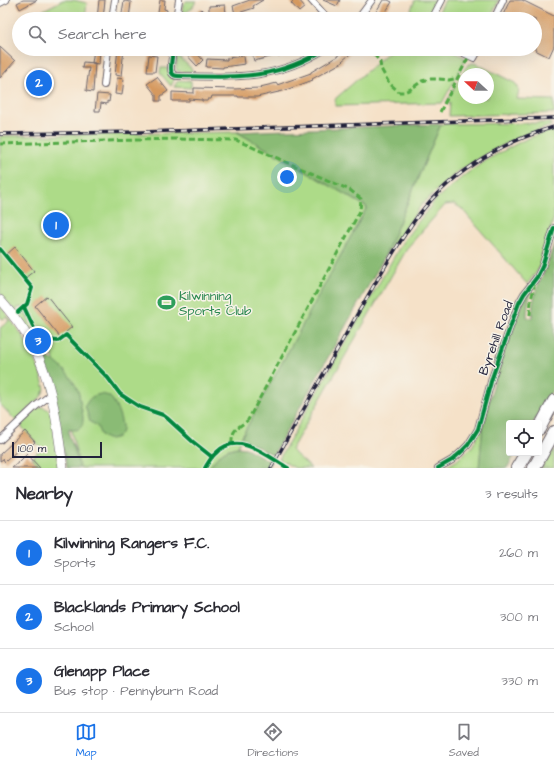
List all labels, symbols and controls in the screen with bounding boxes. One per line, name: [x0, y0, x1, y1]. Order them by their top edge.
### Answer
search box: [12, 12, 542, 56]
icon: search: [26, 23, 48, 45]
text: Search here: [58, 24, 147, 45]
pin: 2: [26, 68, 52, 98]
north arrow: [458, 68, 494, 104]
your location: [277, 167, 297, 187]
pin: 1: [43, 210, 69, 240]
place label: Kilwinning Sports Club: [179, 287, 252, 320]
sports icon: Kilwinning Sports Club: [156, 293, 176, 313]
street label: Byrehill Road: [474, 298, 519, 378]
pin: 3: [25, 326, 51, 356]
map controls: [506, 420, 542, 456]
button: locate: [506, 420, 542, 456]
scale bar: [12, 440, 102, 459]
text: 100 m: [18, 441, 46, 456]
text: Nearby: [16, 482, 73, 506]
text: 3 results: [485, 485, 538, 503]
text: Kilwinning Rangers F.C.: [54, 533, 209, 554]
text: 1: [28, 544, 30, 562]
text: 260 m: [499, 544, 538, 562]
text: Sports: [54, 554, 96, 572]
text: Blacklands Primary School: [54, 597, 240, 618]
text: 2: [25, 608, 33, 626]
text: 300 m: [500, 608, 538, 626]
text: School: [54, 618, 94, 636]
text: Glenapp Place: [54, 661, 150, 682]
text: 3: [26, 672, 32, 690]
text: 330 m: [501, 672, 538, 690]
text: Bus stop · Pennyburn Road: [54, 682, 218, 700]
tab: Map: [75, 721, 97, 760]
tab: Directions: [247, 721, 299, 760]
tab: Saved: [449, 721, 479, 760]

